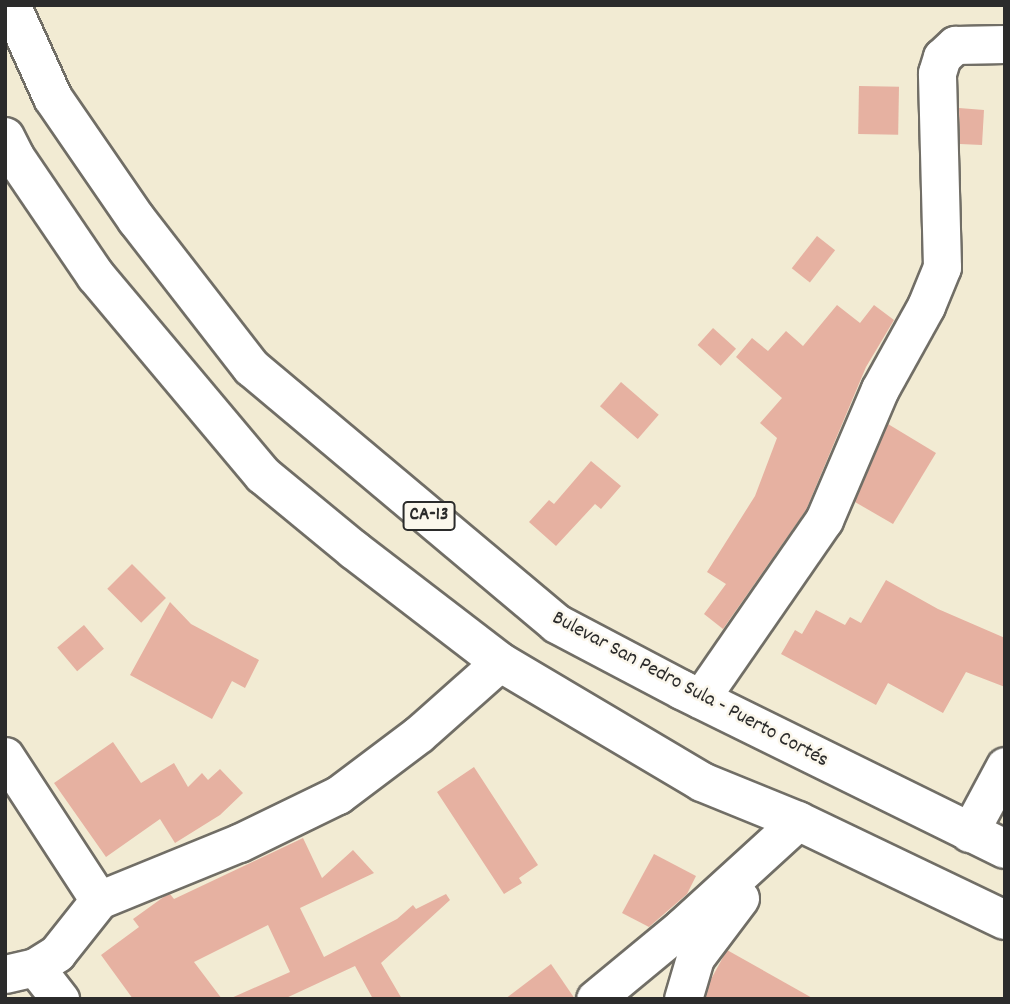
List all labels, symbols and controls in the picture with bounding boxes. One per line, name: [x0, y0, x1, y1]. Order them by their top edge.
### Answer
road number: CA-13: [401, 500, 457, 531]
street label: Bulevar San Pedro Sula - Puerto Cortés: [548, 606, 832, 774]

